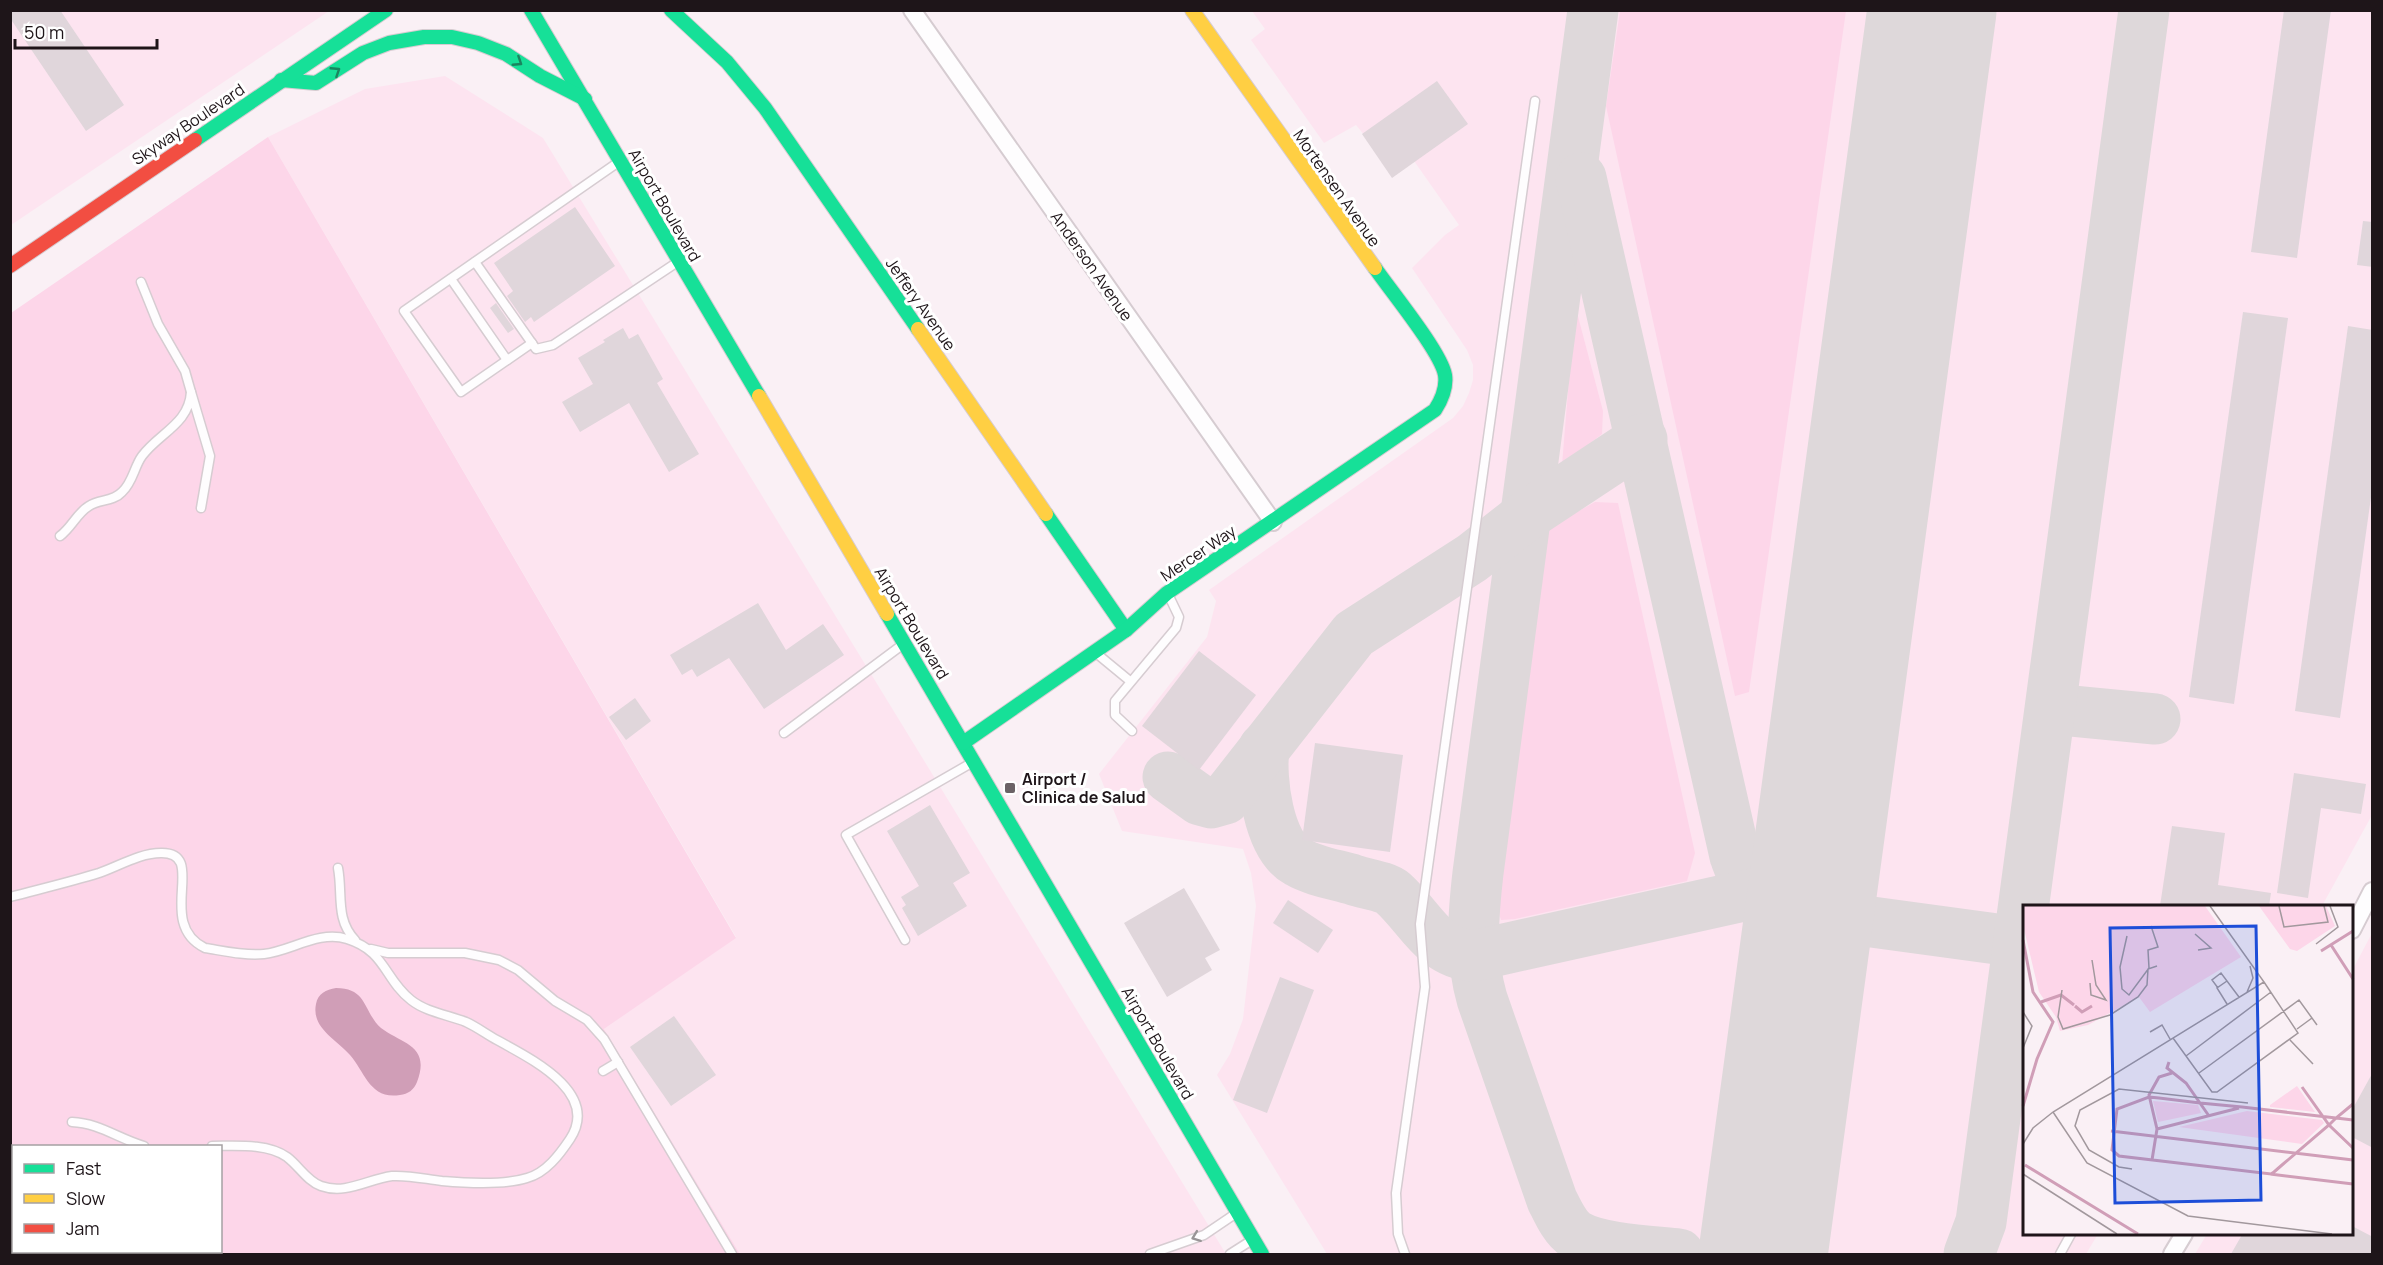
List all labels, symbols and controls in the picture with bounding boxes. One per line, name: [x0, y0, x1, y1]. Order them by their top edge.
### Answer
scale bar: [15, 12, 158, 50]
text: 50 m: [24, 20, 64, 44]
one-way arrow: [512, 54, 522, 66]
one-way arrow: [330, 66, 340, 78]
street label: Skyway Boulevard: [127, 78, 249, 170]
street label: Mortensen Avenue: [1288, 125, 1386, 251]
street label: Airport Boulevard: [624, 144, 706, 266]
street label: Anderson Avenue: [1046, 207, 1138, 325]
street label: Jeffery Avenue: [881, 253, 961, 355]
street label: Mercer Way: [1156, 519, 1240, 586]
street label: Airport Boulevard: [870, 563, 954, 683]
place label: Airport / Clinica de Salud: [1022, 768, 1146, 808]
marker: Airport / Clinica de Salud: [1003, 781, 1017, 795]
inset map: [2023, 905, 2353, 1235]
street label: Airport Boulevard: [1117, 982, 1199, 1104]
legend: [12, 1145, 222, 1253]
text: Fast: [66, 1156, 101, 1180]
text: Slow: [66, 1186, 106, 1210]
text: Jam: [66, 1216, 100, 1240]
one-way arrow: [1191, 1230, 1202, 1242]

